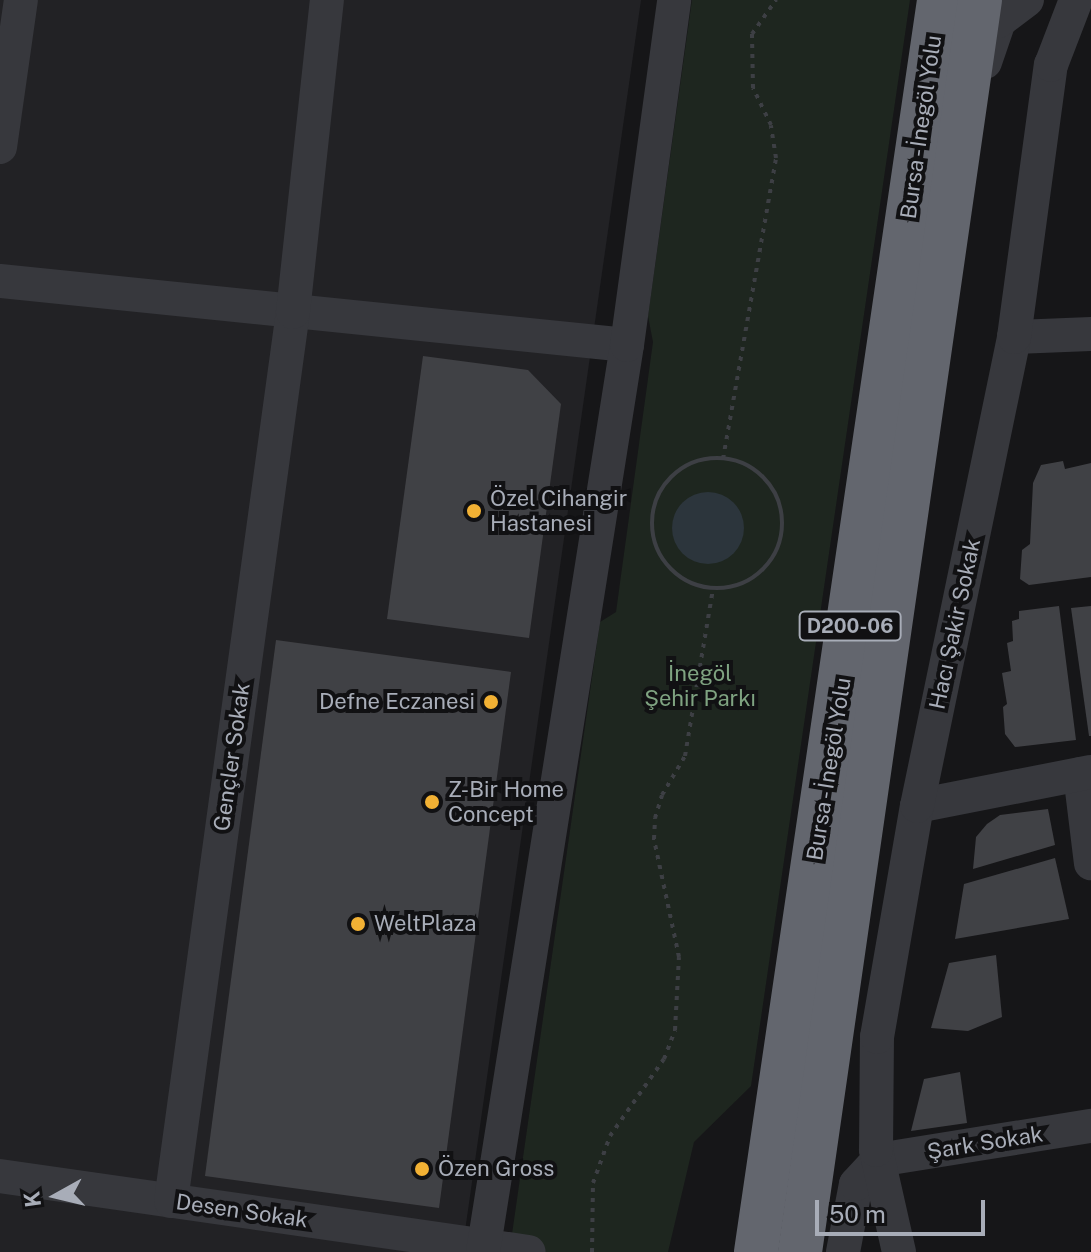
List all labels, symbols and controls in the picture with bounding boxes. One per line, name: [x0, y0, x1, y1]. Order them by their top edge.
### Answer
street label: Bursa - İnegöl Yolu: [895, 31, 947, 223]
place label: Özel Cihangir Hastanesi: [490, 485, 627, 536]
marker: Özel Cihangir Hastanesi: [465, 502, 483, 520]
street label: Hacı Şakir Sokak: [924, 536, 986, 712]
road number: D200-06: [798, 610, 902, 642]
park label: İnegöl Şehir Parkı: [644, 660, 756, 712]
street label: Bursa - İnegöl Yolu: [801, 673, 857, 865]
street label: Gençler Sokak: [209, 681, 255, 833]
place label: Defne Eczanesi: [319, 689, 475, 715]
marker: Defne Eczanesi: [482, 693, 500, 711]
place label: Z-Bir Home Concept: [448, 776, 564, 828]
marker: Z-Bir Home Concept: [423, 793, 441, 811]
place label: WeltPlaza: [374, 911, 476, 937]
marker: WeltPlaza: [349, 915, 367, 933]
street label: Şark Sokak: [925, 1121, 1045, 1165]
north arrow: [16, 1156, 96, 1236]
place label: Özen Gross: [438, 1156, 554, 1182]
marker: Özen Gross: [413, 1160, 431, 1178]
scale bar: [819, 1184, 989, 1234]
street label: Desen Sokak: [174, 1189, 310, 1233]
text: K: [18, 1190, 46, 1209]
text: 50 m: [829, 1200, 886, 1228]

